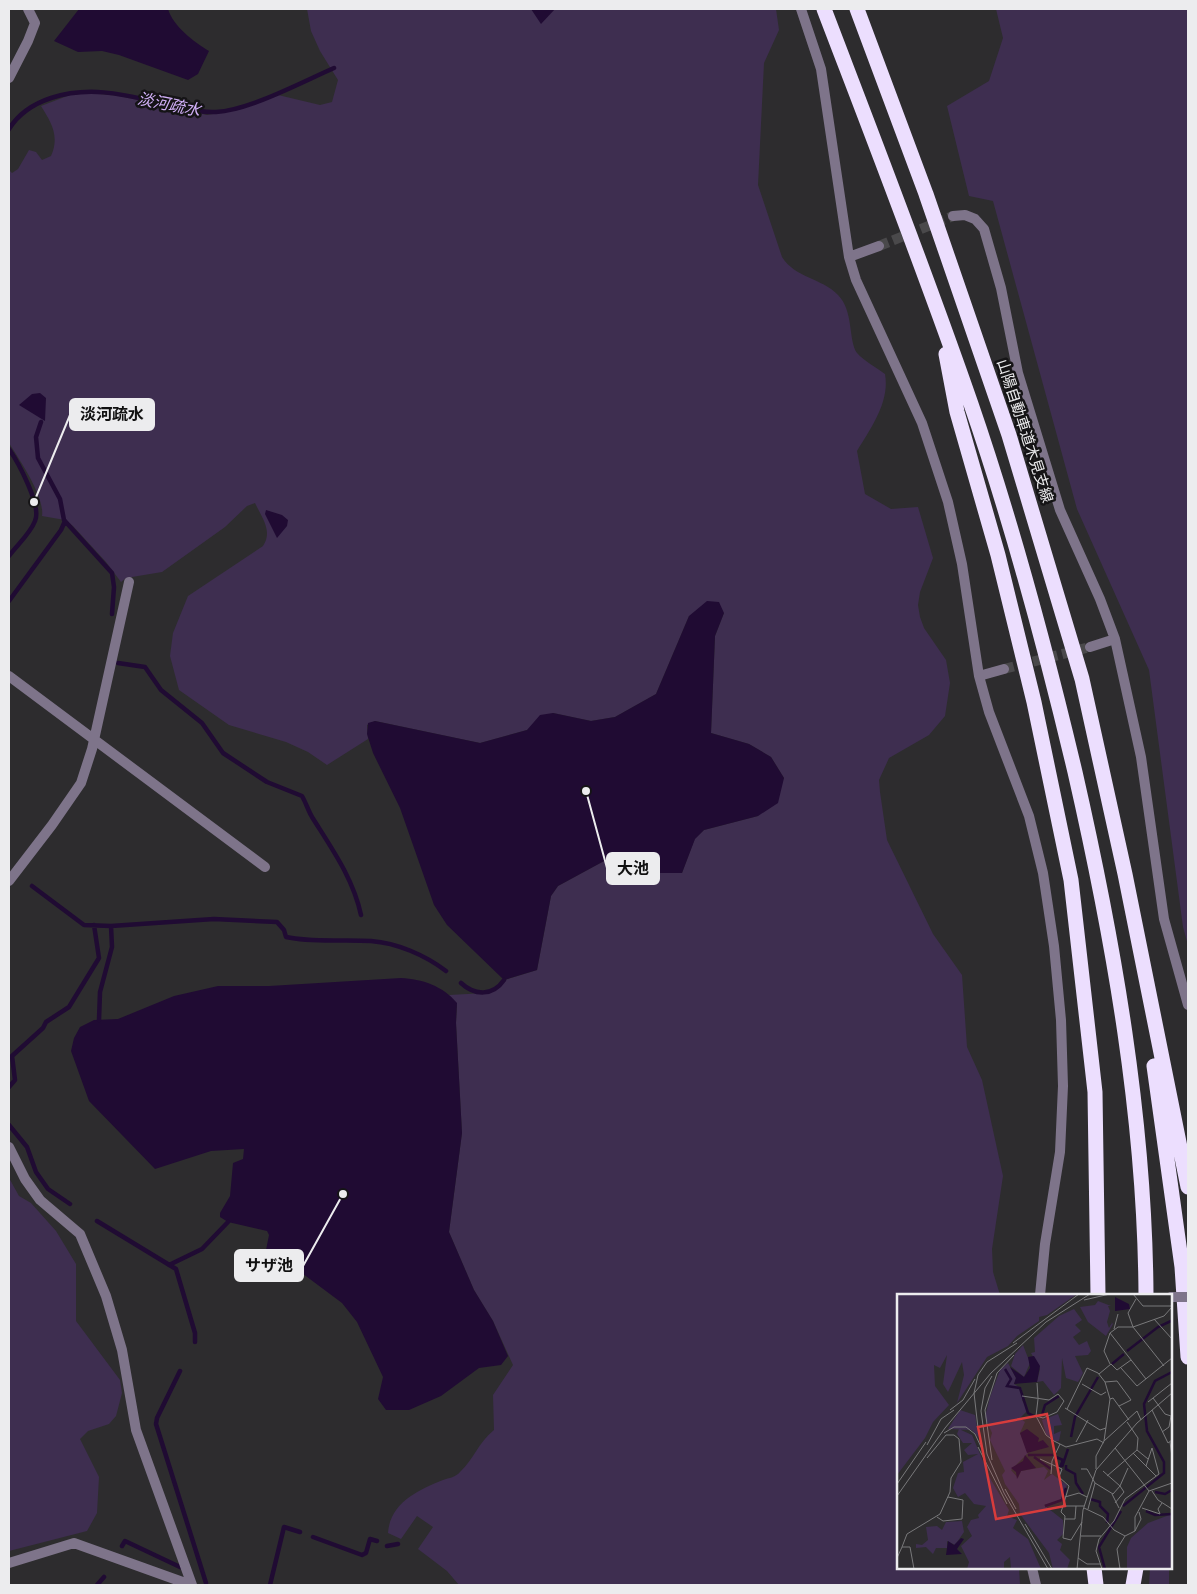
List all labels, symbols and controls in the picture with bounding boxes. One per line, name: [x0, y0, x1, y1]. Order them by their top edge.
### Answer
water label: 淡河疏水: [135, 87, 204, 122]
street label: 山陽自動車道木見支線: [991, 356, 1059, 506]
callout: 淡河疏水: [70, 399, 154, 430]
text: 淡河疏水: [80, 403, 144, 426]
callout: 大池: [607, 853, 659, 884]
text: 大池: [617, 857, 649, 880]
callout: サザ池: [235, 1250, 303, 1281]
text: サザ池: [245, 1254, 293, 1277]
inset map: [897, 1294, 1172, 1569]

